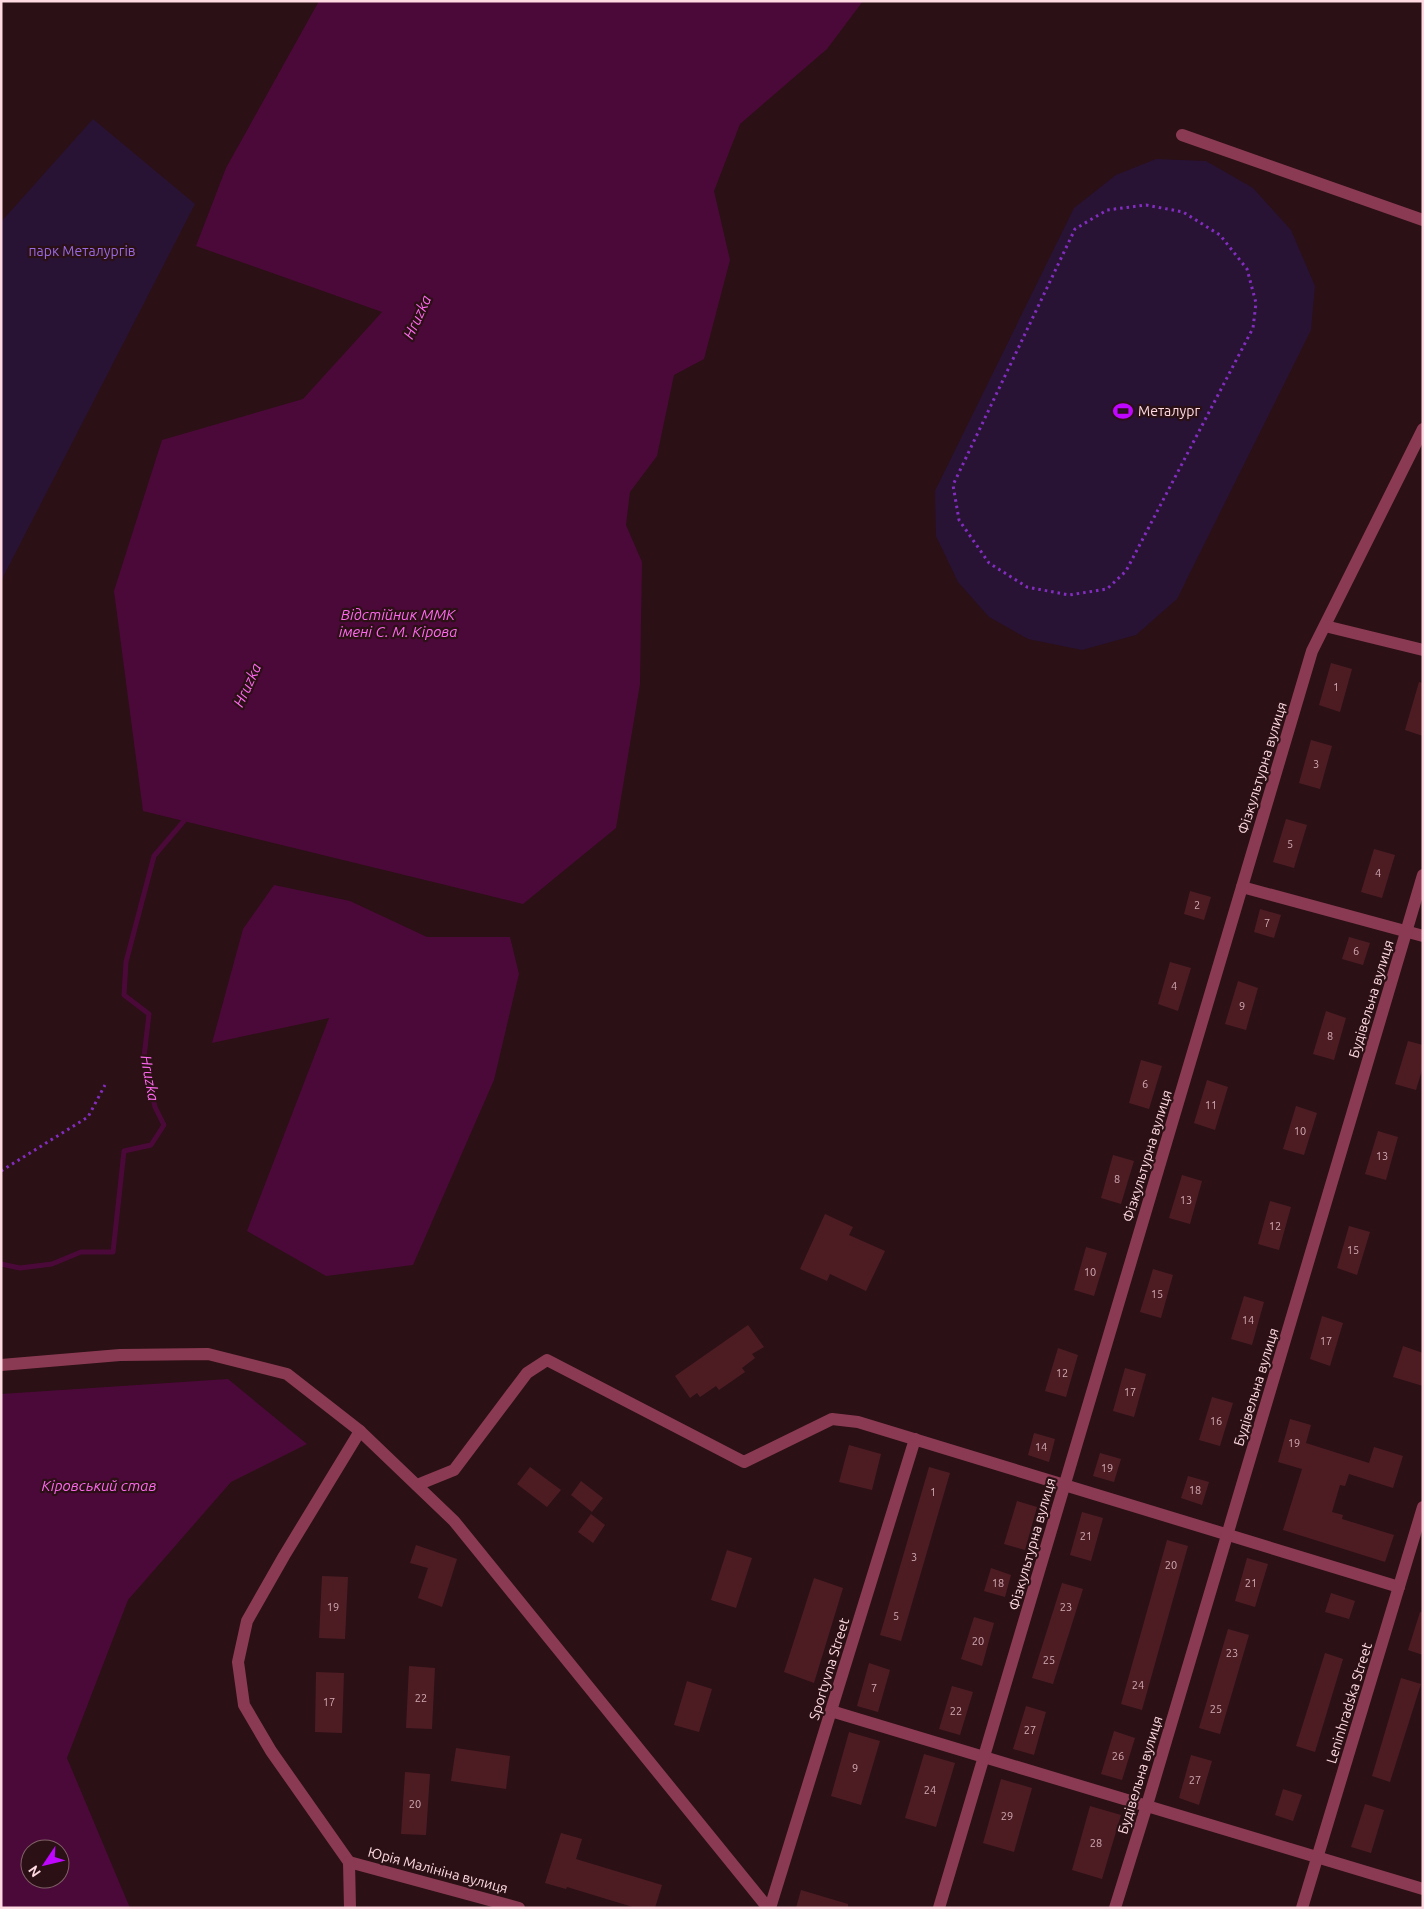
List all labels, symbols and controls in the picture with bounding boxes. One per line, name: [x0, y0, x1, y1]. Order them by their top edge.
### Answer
park label: парк Металургів: [28, 243, 136, 259]
water label: Hruzka: [400, 292, 434, 342]
sports icon: Металург: [1112, 400, 1134, 422]
place label: Металург: [1138, 403, 1200, 419]
water label: Відстійник ММК імені С. М. Кірова: [339, 606, 457, 640]
water label: Hruzka: [230, 660, 264, 710]
house number: 1: [1333, 681, 1339, 693]
street label: Фiзкультурна вулиця: [1234, 700, 1290, 836]
house number: 3: [1313, 758, 1319, 770]
house number: 5: [1287, 838, 1293, 850]
house number: 4: [1375, 867, 1381, 879]
house number: 2: [1194, 899, 1200, 911]
house number: 7: [1264, 917, 1270, 929]
street label: Будівельна вулиця: [1345, 938, 1397, 1060]
house number: 6: [1353, 945, 1359, 957]
house number: 4: [1171, 980, 1177, 992]
house number: 9: [1239, 1000, 1245, 1012]
house number: 8: [1327, 1030, 1333, 1042]
water label: Hruzka: [138, 1054, 162, 1102]
house number: 6: [1142, 1078, 1148, 1090]
street label: Фiзкультурна вулиця: [1119, 1088, 1175, 1224]
house number: 11: [1205, 1099, 1217, 1111]
house number: 10: [1294, 1125, 1306, 1137]
house number: 13: [1376, 1150, 1388, 1162]
house number: 8: [1114, 1173, 1120, 1185]
house number: 13: [1180, 1194, 1192, 1206]
house number: 12: [1269, 1220, 1281, 1232]
house number: 15: [1347, 1244, 1359, 1256]
house number: 10: [1084, 1266, 1096, 1278]
house number: 15: [1151, 1288, 1163, 1300]
house number: 14: [1242, 1314, 1254, 1326]
street label: Будівельна вулиця: [1230, 1326, 1282, 1448]
house number: 17: [1320, 1335, 1332, 1347]
house number: 12: [1056, 1367, 1068, 1379]
house number: 17: [1124, 1386, 1136, 1398]
house number: 16: [1210, 1415, 1222, 1427]
house number: 19: [1288, 1437, 1300, 1449]
house number: 14: [1035, 1441, 1047, 1453]
house number: 19: [1101, 1462, 1113, 1474]
street label: Фiзкультурна вулиця: [1005, 1476, 1059, 1612]
water label: Кіровський став: [42, 1477, 156, 1494]
house number: 18: [1189, 1484, 1201, 1496]
house number: 1: [930, 1486, 936, 1498]
house number: 21: [1080, 1530, 1092, 1542]
house number: 3: [911, 1551, 917, 1563]
house number: 20: [1165, 1559, 1177, 1571]
house number: 18: [992, 1577, 1004, 1589]
house number: 21: [1245, 1577, 1257, 1589]
house number: 19: [327, 1601, 339, 1613]
house number: 23: [1060, 1601, 1072, 1613]
house number: 5: [893, 1610, 899, 1622]
street label: Sportyvna Street: [806, 1616, 852, 1722]
house number: 20: [972, 1635, 984, 1647]
street label: Leninhradska Street: [1323, 1640, 1375, 1765]
house number: 23: [1226, 1647, 1238, 1659]
house number: 25: [1043, 1654, 1055, 1666]
house number: 24: [1132, 1679, 1144, 1691]
house number: 7: [871, 1682, 877, 1694]
house number: 22: [415, 1692, 427, 1704]
house number: 17: [323, 1696, 335, 1708]
house number: 25: [1210, 1703, 1222, 1715]
house number: 22: [950, 1705, 962, 1717]
street label: Будівельна вулиця: [1114, 1714, 1166, 1836]
house number: 27: [1024, 1724, 1036, 1736]
house number: 26: [1112, 1750, 1124, 1762]
house number: 9: [852, 1762, 858, 1774]
house number: 27: [1189, 1774, 1201, 1786]
house number: 24: [924, 1784, 936, 1796]
house number: 20: [409, 1798, 421, 1810]
house number: 29: [1001, 1810, 1013, 1822]
house number: 28: [1090, 1837, 1102, 1849]
north arrow: [20, 1839, 70, 1889]
street label: Юрія Малініна вулиця: [366, 1844, 510, 1896]
text: N: [25, 1863, 44, 1880]

